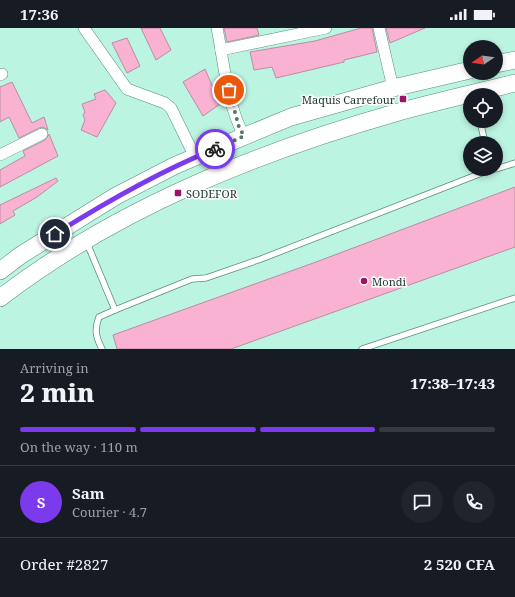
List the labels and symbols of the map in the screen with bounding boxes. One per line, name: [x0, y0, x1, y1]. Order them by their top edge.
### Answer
north arrow: [463, 40, 503, 80]
pin: [212, 73, 246, 107]
place label: Maquis Carrefour: [302, 92, 396, 107]
marker: Maquis Carrefour: [398, 94, 408, 104]
courier: [195, 129, 235, 169]
place label: SODEFOR: [186, 186, 238, 201]
marker: SODEFOR: [173, 188, 183, 198]
pin: [38, 217, 72, 251]
place label: Mondi: [372, 274, 407, 289]
marker: Mondi: [359, 276, 369, 286]

